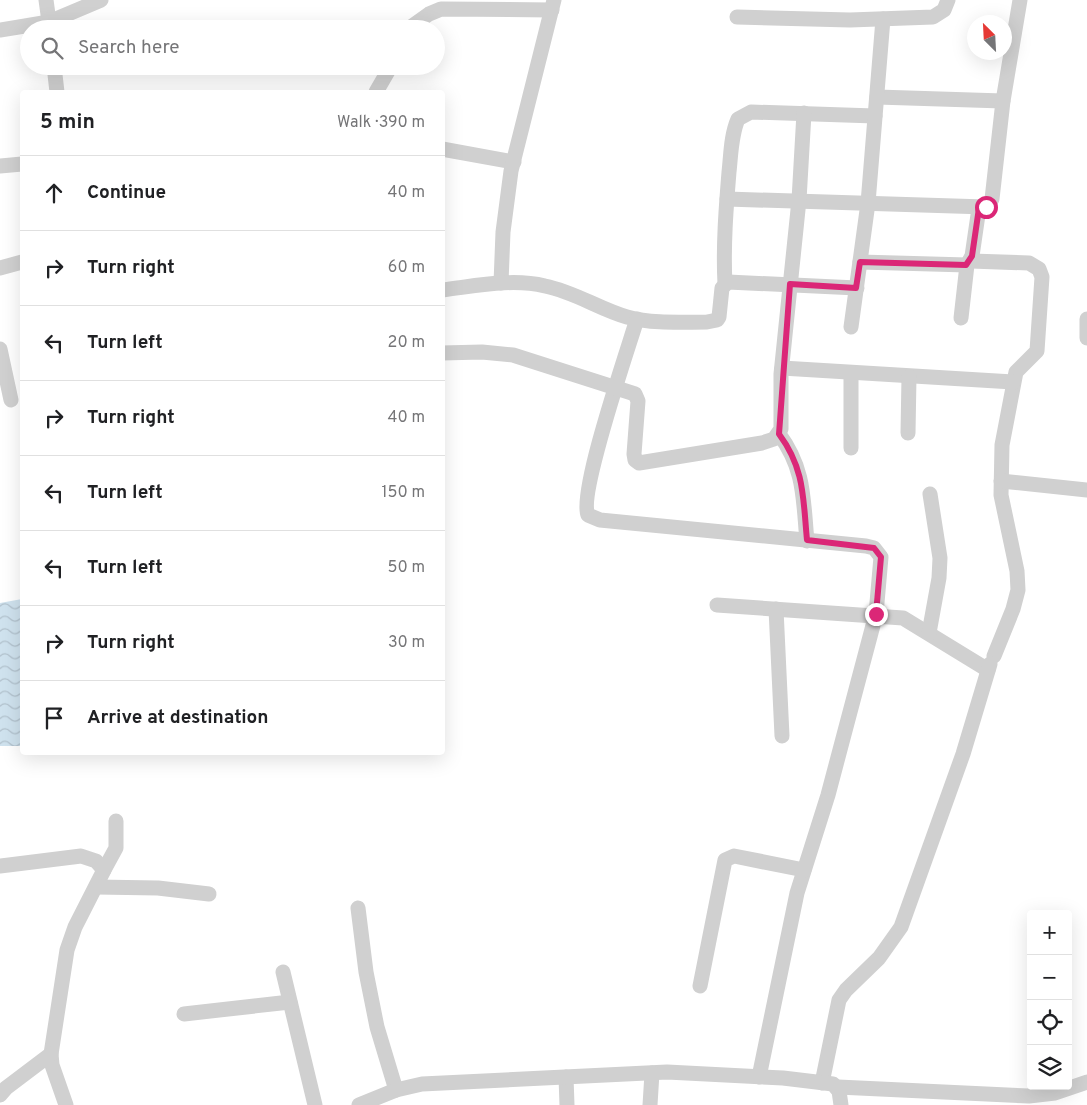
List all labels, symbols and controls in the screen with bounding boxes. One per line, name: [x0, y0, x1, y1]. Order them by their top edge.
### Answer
north arrow: [967, 15, 1012, 60]
search box: [20, 20, 445, 75]
icon: search: [38, 34, 66, 62]
text: Search here: [78, 36, 180, 60]
text: 5 min: [40, 109, 95, 136]
text: Walk · 390 m: [337, 113, 425, 133]
icon: ahead: [40, 179, 68, 207]
text: Continue: [87, 181, 166, 205]
text: 40 m: [387, 183, 425, 203]
route start: [975, 196, 998, 219]
icon: right: [40, 254, 68, 282]
text: Turn right: [87, 256, 175, 280]
text: 60 m: [388, 258, 425, 278]
icon: left: [40, 329, 68, 357]
text: Turn left: [87, 331, 163, 355]
text: 20 m: [388, 333, 425, 353]
icon: right: [40, 404, 68, 432]
text: Turn right: [87, 406, 175, 430]
text: 40 m: [387, 408, 425, 428]
icon: left: [40, 479, 68, 507]
text: Turn left: [87, 481, 163, 505]
text: 150 m: [382, 483, 425, 503]
icon: left: [40, 554, 68, 582]
text: Turn left: [87, 556, 163, 580]
text: 50 m: [388, 558, 425, 578]
route end: [865, 603, 888, 626]
icon: right: [40, 629, 68, 657]
text: Turn right: [87, 631, 175, 655]
text: 30 m: [388, 633, 425, 653]
icon: arrive: [40, 704, 68, 732]
text: Arrive at destination: [87, 706, 268, 730]
map controls: [1027, 910, 1072, 1090]
button: +: [1027, 910, 1072, 955]
button: −: [1027, 955, 1072, 1000]
button: locate: [1027, 1000, 1072, 1045]
button: layers: [1027, 1045, 1072, 1090]

